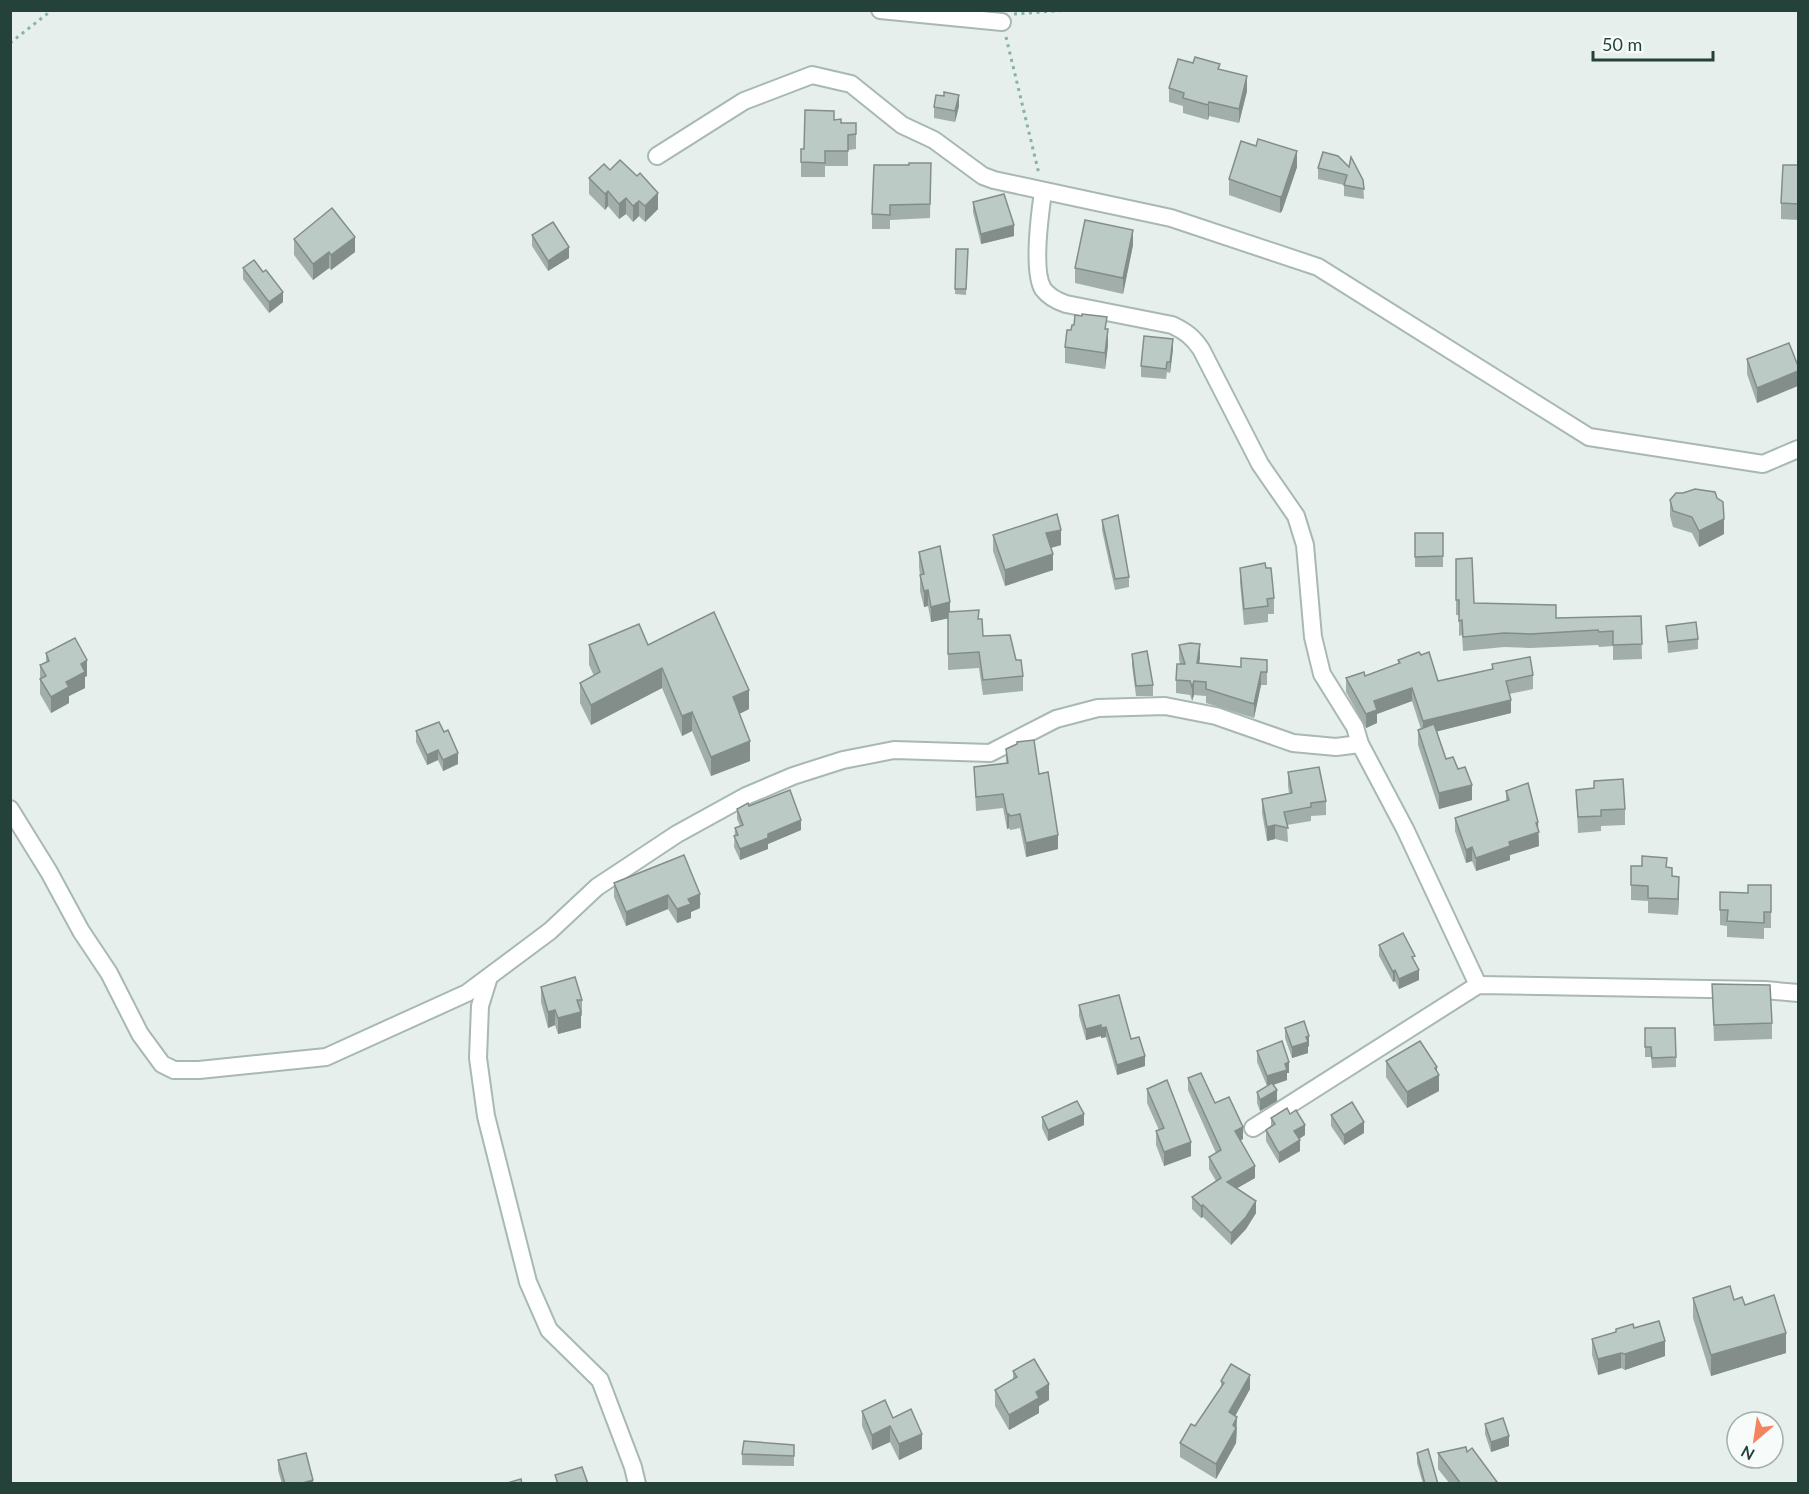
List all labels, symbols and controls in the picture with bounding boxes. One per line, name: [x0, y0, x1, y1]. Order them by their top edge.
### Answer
scale bar: [1593, 24, 1713, 62]
text: 50 m: [1602, 33, 1642, 55]
north arrow: [1725, 1410, 1785, 1470]
text: N: [1737, 1442, 1757, 1465]

